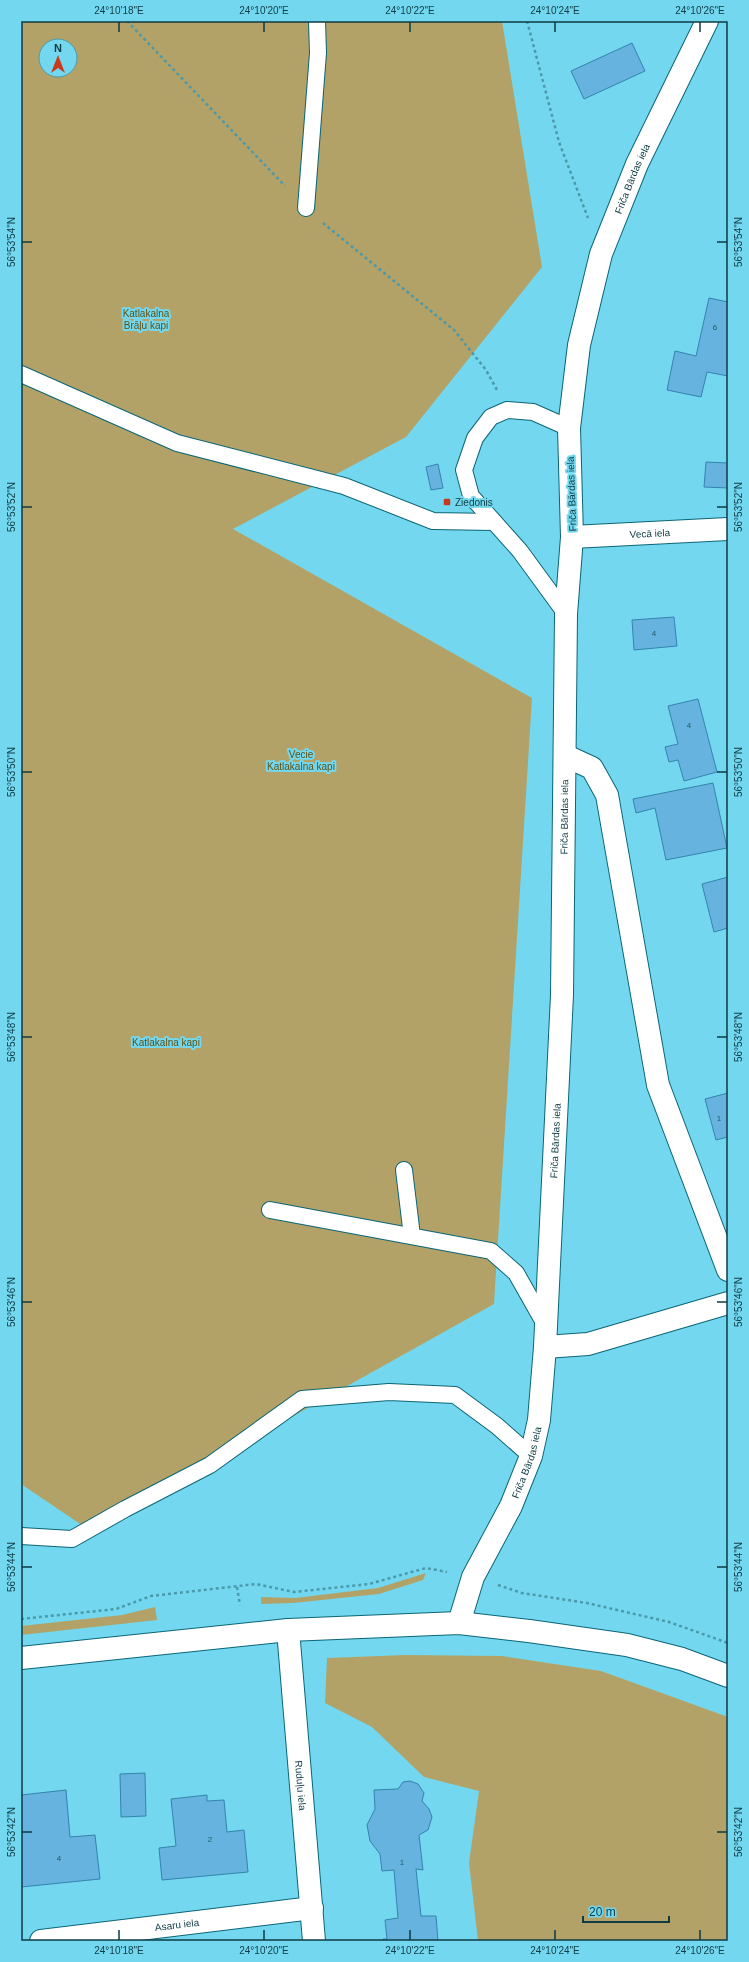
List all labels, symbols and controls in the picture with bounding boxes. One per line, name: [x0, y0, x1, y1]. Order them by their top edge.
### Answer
text: 24°10'18"E: [94, 5, 144, 16]
text: 24°10'20"E: [239, 5, 289, 16]
text: 24°10'22"E: [385, 5, 435, 16]
text: 24°10'24"E: [530, 5, 580, 16]
text: 24°10'26"E: [675, 5, 725, 16]
north arrow: [38, 38, 78, 78]
text: N: [54, 42, 62, 54]
street label: Friča Bārdas iela: [613, 142, 652, 215]
text: 56°53'54"N: [6, 217, 17, 267]
text: 56°53'54"N: [733, 217, 744, 267]
park label: Katlakalna Brāļu kapi: [123, 308, 170, 331]
house number: 6: [713, 323, 718, 332]
street label: Friča Bārdas iela: [565, 456, 578, 532]
text: 56°53'52"N: [6, 482, 17, 532]
text: 56°53'52"N: [733, 482, 744, 532]
marker: Ziedonis: [442, 497, 452, 507]
place label: Ziedonis: [455, 497, 493, 508]
street label: Vecā iela: [629, 527, 671, 540]
house number: 4: [652, 629, 657, 638]
house number: 4: [687, 721, 692, 730]
text: 56°53'50"N: [6, 747, 17, 797]
text: 56°53'50"N: [733, 747, 744, 797]
park label: Vecie Katlakalna kapi: [267, 749, 335, 772]
street label: Friča Bārdas iela: [558, 779, 570, 855]
text: 56°53'48"N: [6, 1012, 17, 1062]
text: 56°53'48"N: [733, 1012, 744, 1062]
park label: Katlakalna kapi: [132, 1037, 200, 1048]
street label: Friča Bārdas iela: [548, 1103, 563, 1179]
house number: 1: [717, 1114, 722, 1123]
text: 56°53'46"N: [6, 1277, 17, 1327]
text: 56°53'46"N: [733, 1277, 744, 1327]
street label: Friča Bārdas iela: [510, 1425, 543, 1500]
text: 56°53'44"N: [6, 1542, 17, 1592]
text: 56°53'44"N: [733, 1542, 744, 1592]
street label: Ruduļu iela: [293, 1760, 308, 1811]
text: 56°53'42"N: [6, 1807, 17, 1857]
text: 56°53'42"N: [733, 1807, 744, 1857]
house number: 2: [208, 1835, 213, 1844]
house number: 4: [57, 1854, 62, 1863]
house number: 1: [400, 1858, 405, 1867]
scale bar: [583, 1898, 669, 1924]
text: 20 m: [589, 1905, 616, 1919]
street label: Asaru iela: [154, 1917, 200, 1933]
text: 24°10'18"E: [94, 1945, 144, 1956]
text: 24°10'20"E: [239, 1945, 289, 1956]
text: 24°10'22"E: [385, 1945, 435, 1956]
text: 24°10'24"E: [530, 1945, 580, 1956]
text: 24°10'26"E: [675, 1945, 725, 1956]

